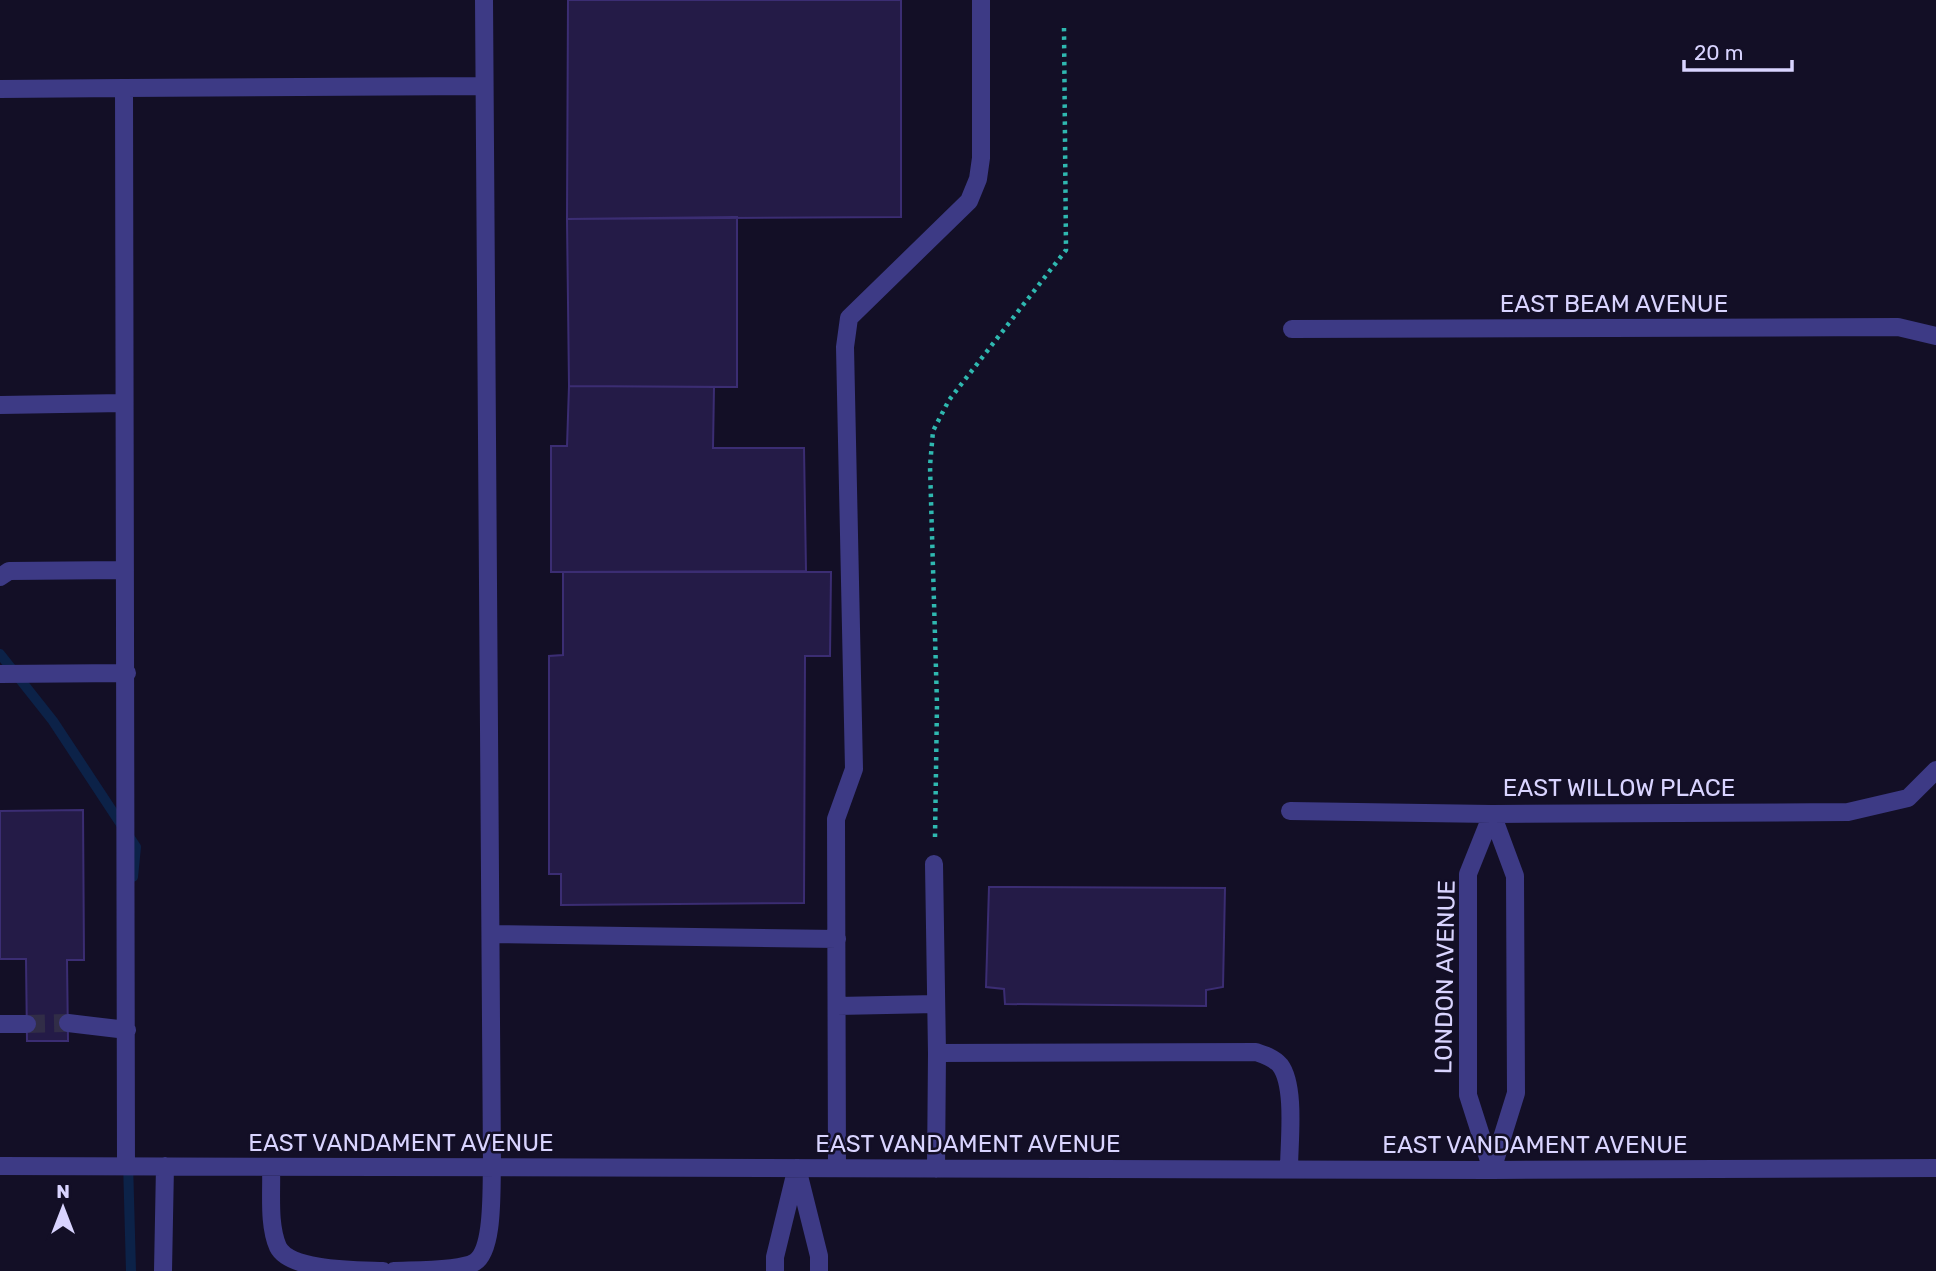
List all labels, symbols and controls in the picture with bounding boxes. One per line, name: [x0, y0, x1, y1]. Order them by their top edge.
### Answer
scale bar: [1684, 28, 1792, 72]
text: 20 m: [1694, 40, 1743, 65]
street label: EAST BEAM AVENUE: [1500, 290, 1728, 318]
street label: EAST WILLOW PLACE: [1503, 774, 1735, 802]
street label: LONDON AVENUE: [1429, 880, 1461, 1074]
street label: EAST VANDAMENT AVENUE: [248, 1129, 554, 1157]
street label: EAST VANDAMENT AVENUE: [815, 1130, 1121, 1158]
street label: EAST VANDAMENT AVENUE: [1382, 1131, 1688, 1159]
north arrow: [28, 1173, 98, 1243]
text: N: [56, 1180, 70, 1203]

